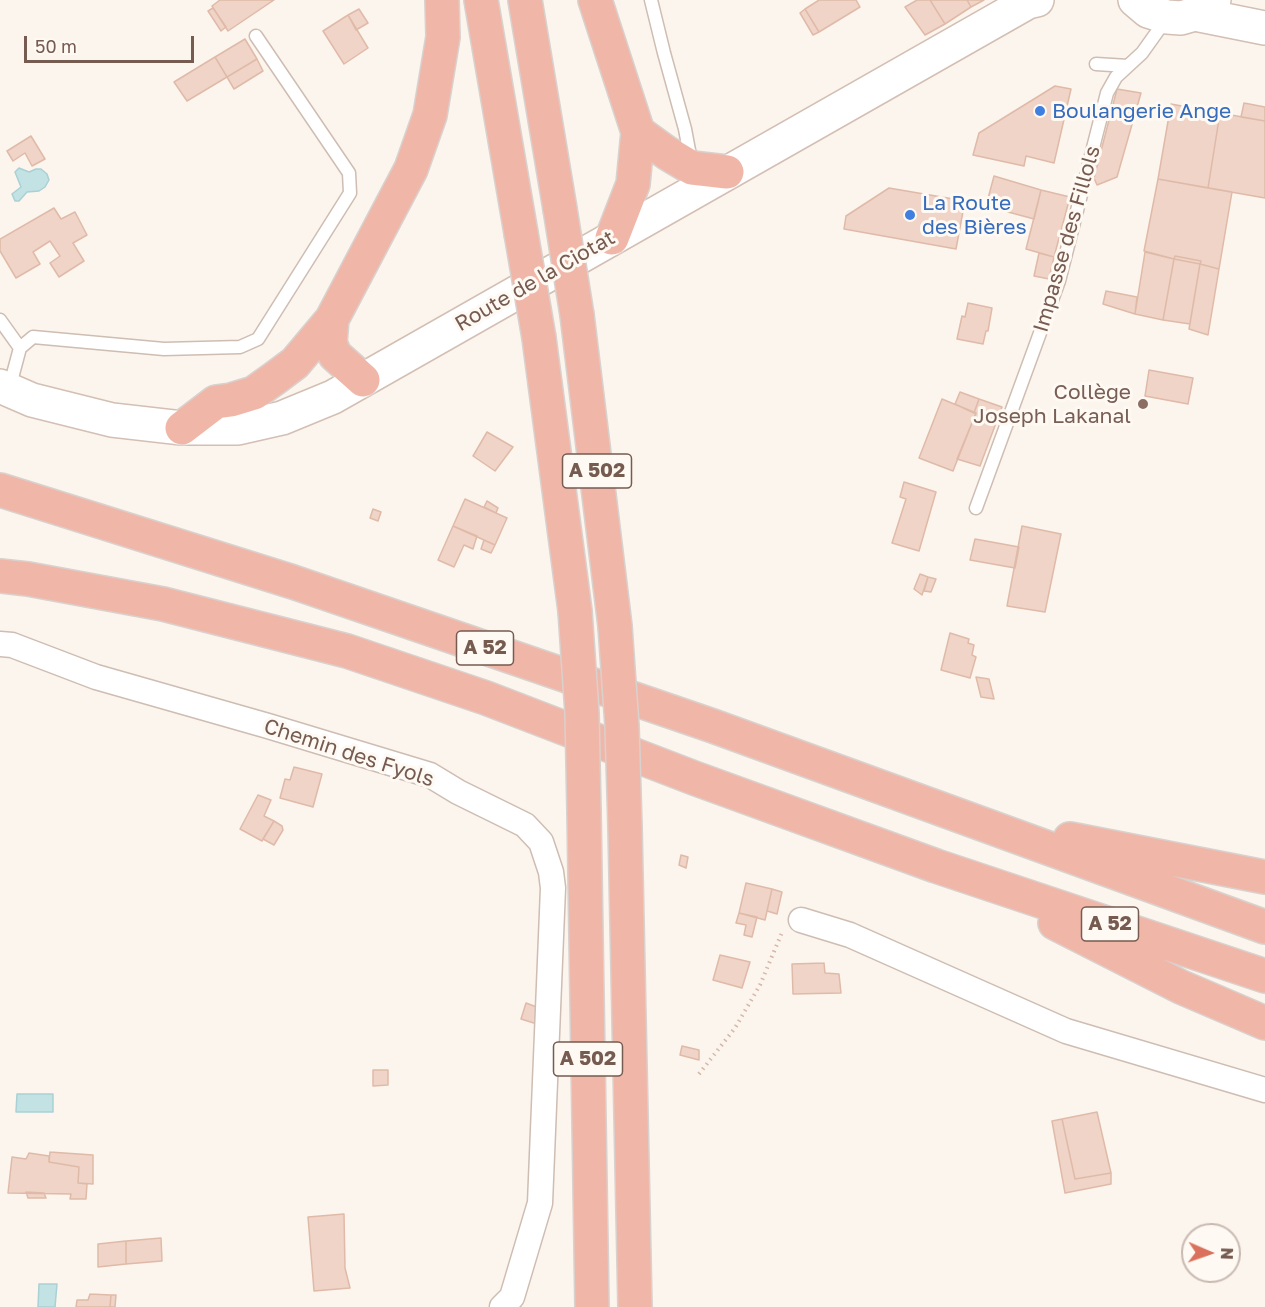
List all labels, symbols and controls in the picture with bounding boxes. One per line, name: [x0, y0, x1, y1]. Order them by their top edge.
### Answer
scale bar: [27, 24, 196, 62]
text: 50 m: [35, 35, 77, 57]
place label: Boulangerie Ange: [1052, 98, 1231, 124]
marker: Boulangerie Ange: [1033, 104, 1047, 118]
street label: Impasse des Fillols: [1028, 143, 1106, 335]
place label: La Route des Bières: [922, 190, 1027, 240]
marker: La Route des Bières: [903, 208, 917, 222]
street label: Route de la Ciotat: [451, 225, 619, 337]
place label: Collège Joseph Lakanal: [973, 379, 1131, 429]
marker: Collège Joseph Lakanal: [1136, 397, 1150, 411]
road number: A 502: [562, 454, 632, 488]
road number: A 52: [456, 631, 514, 665]
street label: Chemin des Fyols: [261, 714, 437, 792]
road number: A 52: [1082, 907, 1138, 941]
road number: A 502: [554, 1042, 622, 1076]
north arrow: [1181, 1223, 1241, 1283]
text: N: [1217, 1247, 1237, 1260]

